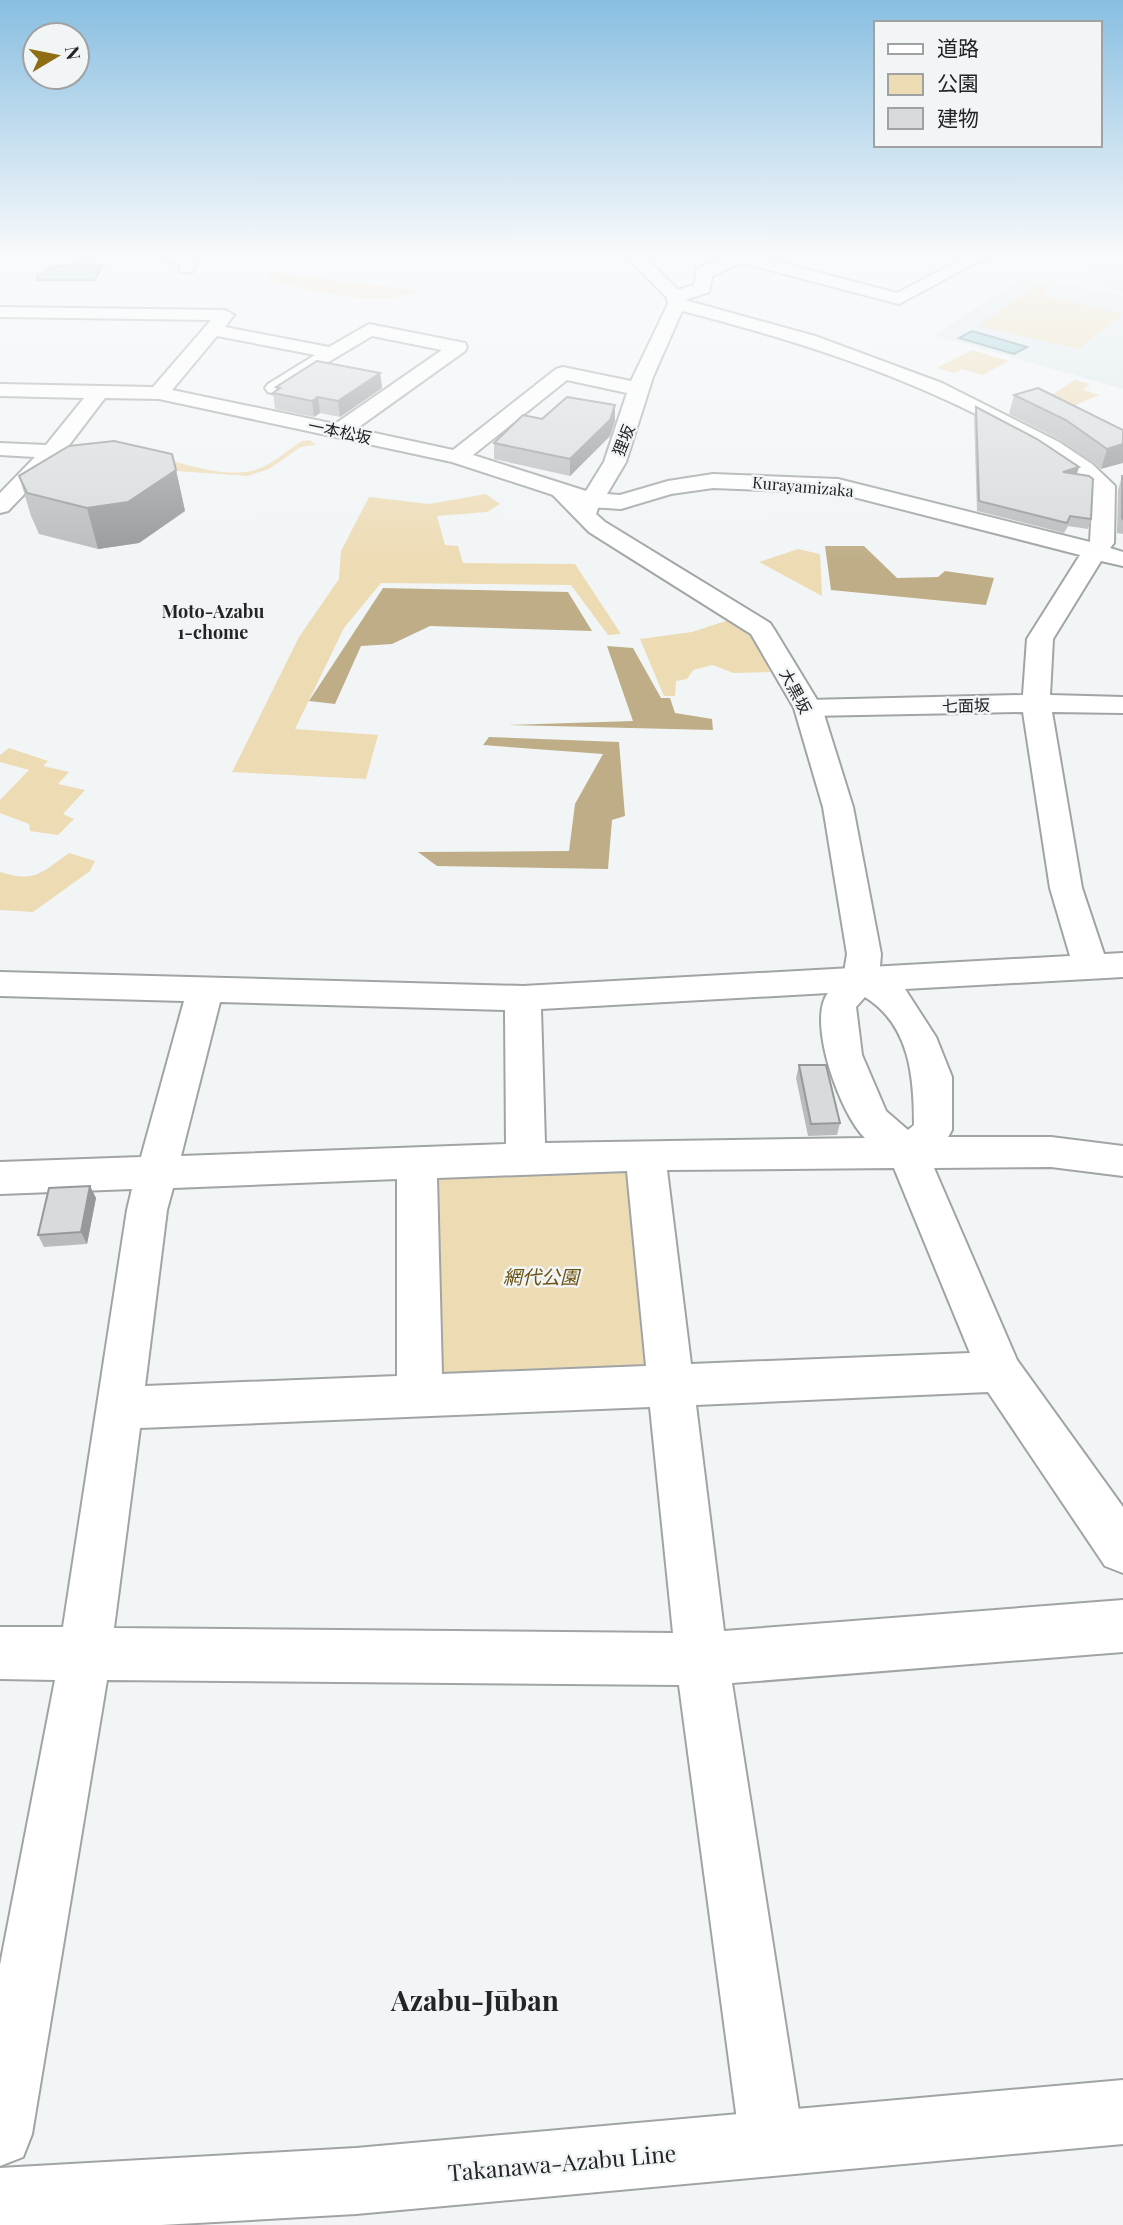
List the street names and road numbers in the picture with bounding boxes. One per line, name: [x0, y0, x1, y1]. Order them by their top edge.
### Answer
street label: 一本松坂: [307, 414, 373, 448]
street label: 狸坂: [607, 421, 639, 459]
street label: Kurayamizaka: [751, 471, 855, 501]
street label: 大黒坂: [775, 665, 817, 717]
street label: 七面坂: [942, 694, 990, 716]
street label: Takanawa-Azabu Line: [447, 2137, 677, 2187]

